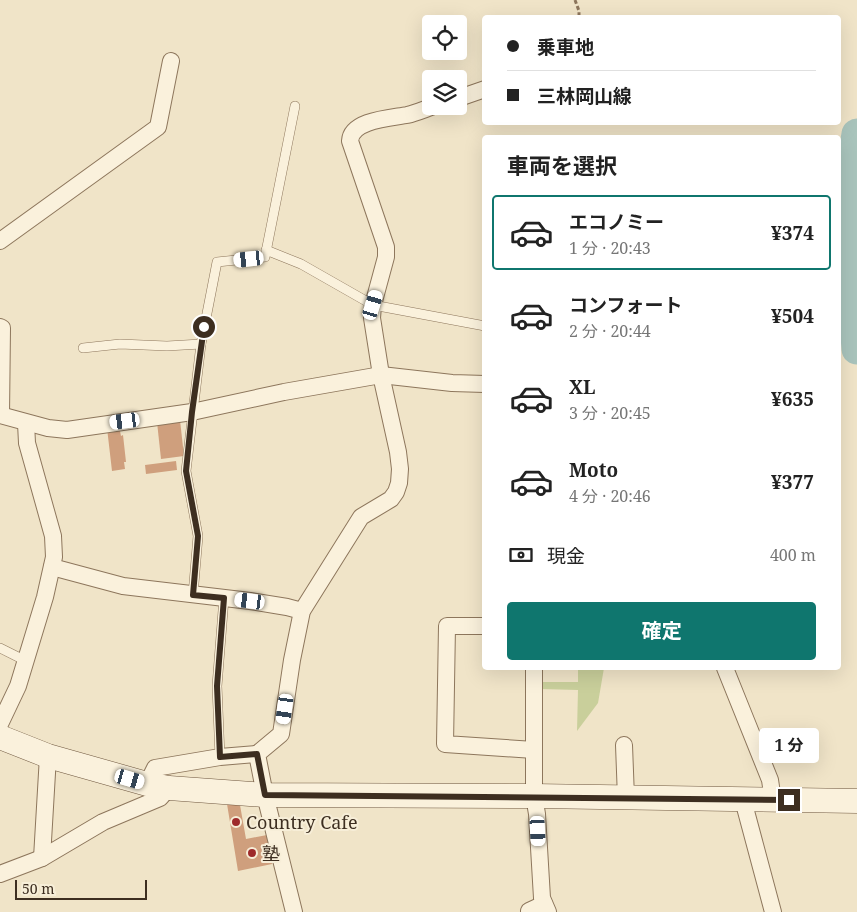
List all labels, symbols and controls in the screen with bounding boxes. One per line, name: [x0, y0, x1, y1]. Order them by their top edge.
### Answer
map controls: [422, 15, 467, 115]
button: locate: [422, 15, 467, 60]
text: 乗車地: [537, 34, 594, 60]
button: layers: [422, 70, 467, 115]
text: 三林岡山線: [537, 83, 632, 109]
text: 車両を選択: [507, 150, 617, 180]
text: エコノミー: [569, 209, 664, 235]
icon: car: [509, 210, 554, 255]
text: ¥374: [771, 220, 814, 246]
text: 1 分 · 20:43: [569, 237, 651, 259]
car: [233, 250, 264, 268]
car: [361, 288, 384, 322]
text: コンフォート: [569, 292, 682, 318]
icon: car: [509, 293, 554, 338]
text: ¥504: [771, 303, 814, 329]
route start: [193, 316, 215, 338]
text: 2 分 · 20:44: [569, 320, 651, 342]
text: XL: [569, 374, 595, 400]
icon: car: [509, 376, 554, 421]
text: ¥635: [771, 386, 814, 412]
text: 3 分 · 20:45: [569, 402, 651, 424]
car: [109, 412, 140, 430]
text: Moto: [569, 457, 618, 483]
icon: car: [509, 459, 554, 504]
text: ¥377: [771, 469, 814, 495]
text: 4 分 · 20:46: [569, 485, 651, 507]
icon: cash: [507, 541, 535, 569]
text: 現金: [547, 543, 585, 569]
text: 400 m: [770, 544, 816, 566]
car: [234, 592, 265, 610]
button: 確定: [507, 602, 816, 660]
car: [275, 693, 294, 725]
callout: 1 分: [759, 728, 819, 762]
text: 1 分: [774, 734, 804, 756]
car: [113, 768, 146, 790]
route end: [778, 789, 800, 811]
place label: Country Cafe: [246, 810, 358, 834]
marker: Country Cafe: [230, 816, 242, 828]
car: [529, 816, 546, 846]
place label: 塾: [262, 841, 280, 865]
marker: 塾: [246, 847, 258, 859]
scale bar: [15, 877, 148, 900]
text: 50 m: [22, 879, 55, 898]

